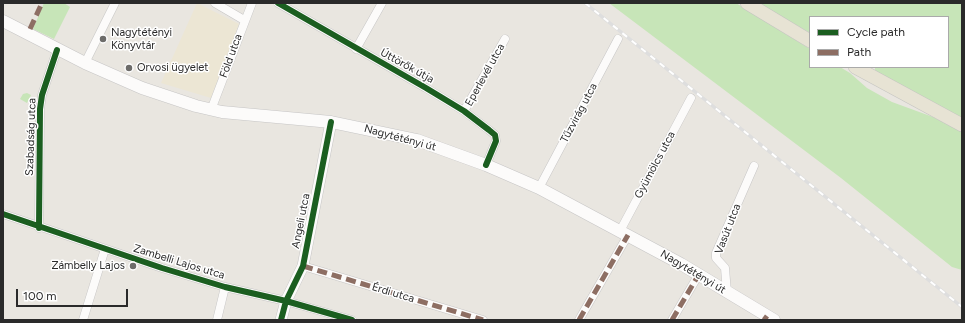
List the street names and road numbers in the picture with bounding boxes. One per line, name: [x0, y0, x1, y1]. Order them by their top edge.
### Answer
street label: Föld utca: [217, 32, 245, 80]
street label: Eperlevél utca: [462, 41, 508, 109]
street label: Úttörők útja: [378, 46, 436, 86]
street label: Tűzvirág utca: [558, 81, 600, 145]
street label: Szabadság utca: [23, 98, 39, 176]
street label: Nagytétényi út: [363, 122, 437, 154]
street label: Gyümölcs utca: [632, 129, 678, 201]
street label: Angeli utca: [289, 192, 313, 250]
street label: Vasút utca: [712, 202, 744, 256]
street label: Zambelli Lajos utca: [132, 242, 226, 282]
street label: Nagytétényi út: [658, 247, 728, 297]
street label: Érdi utca: [370, 280, 416, 306]

